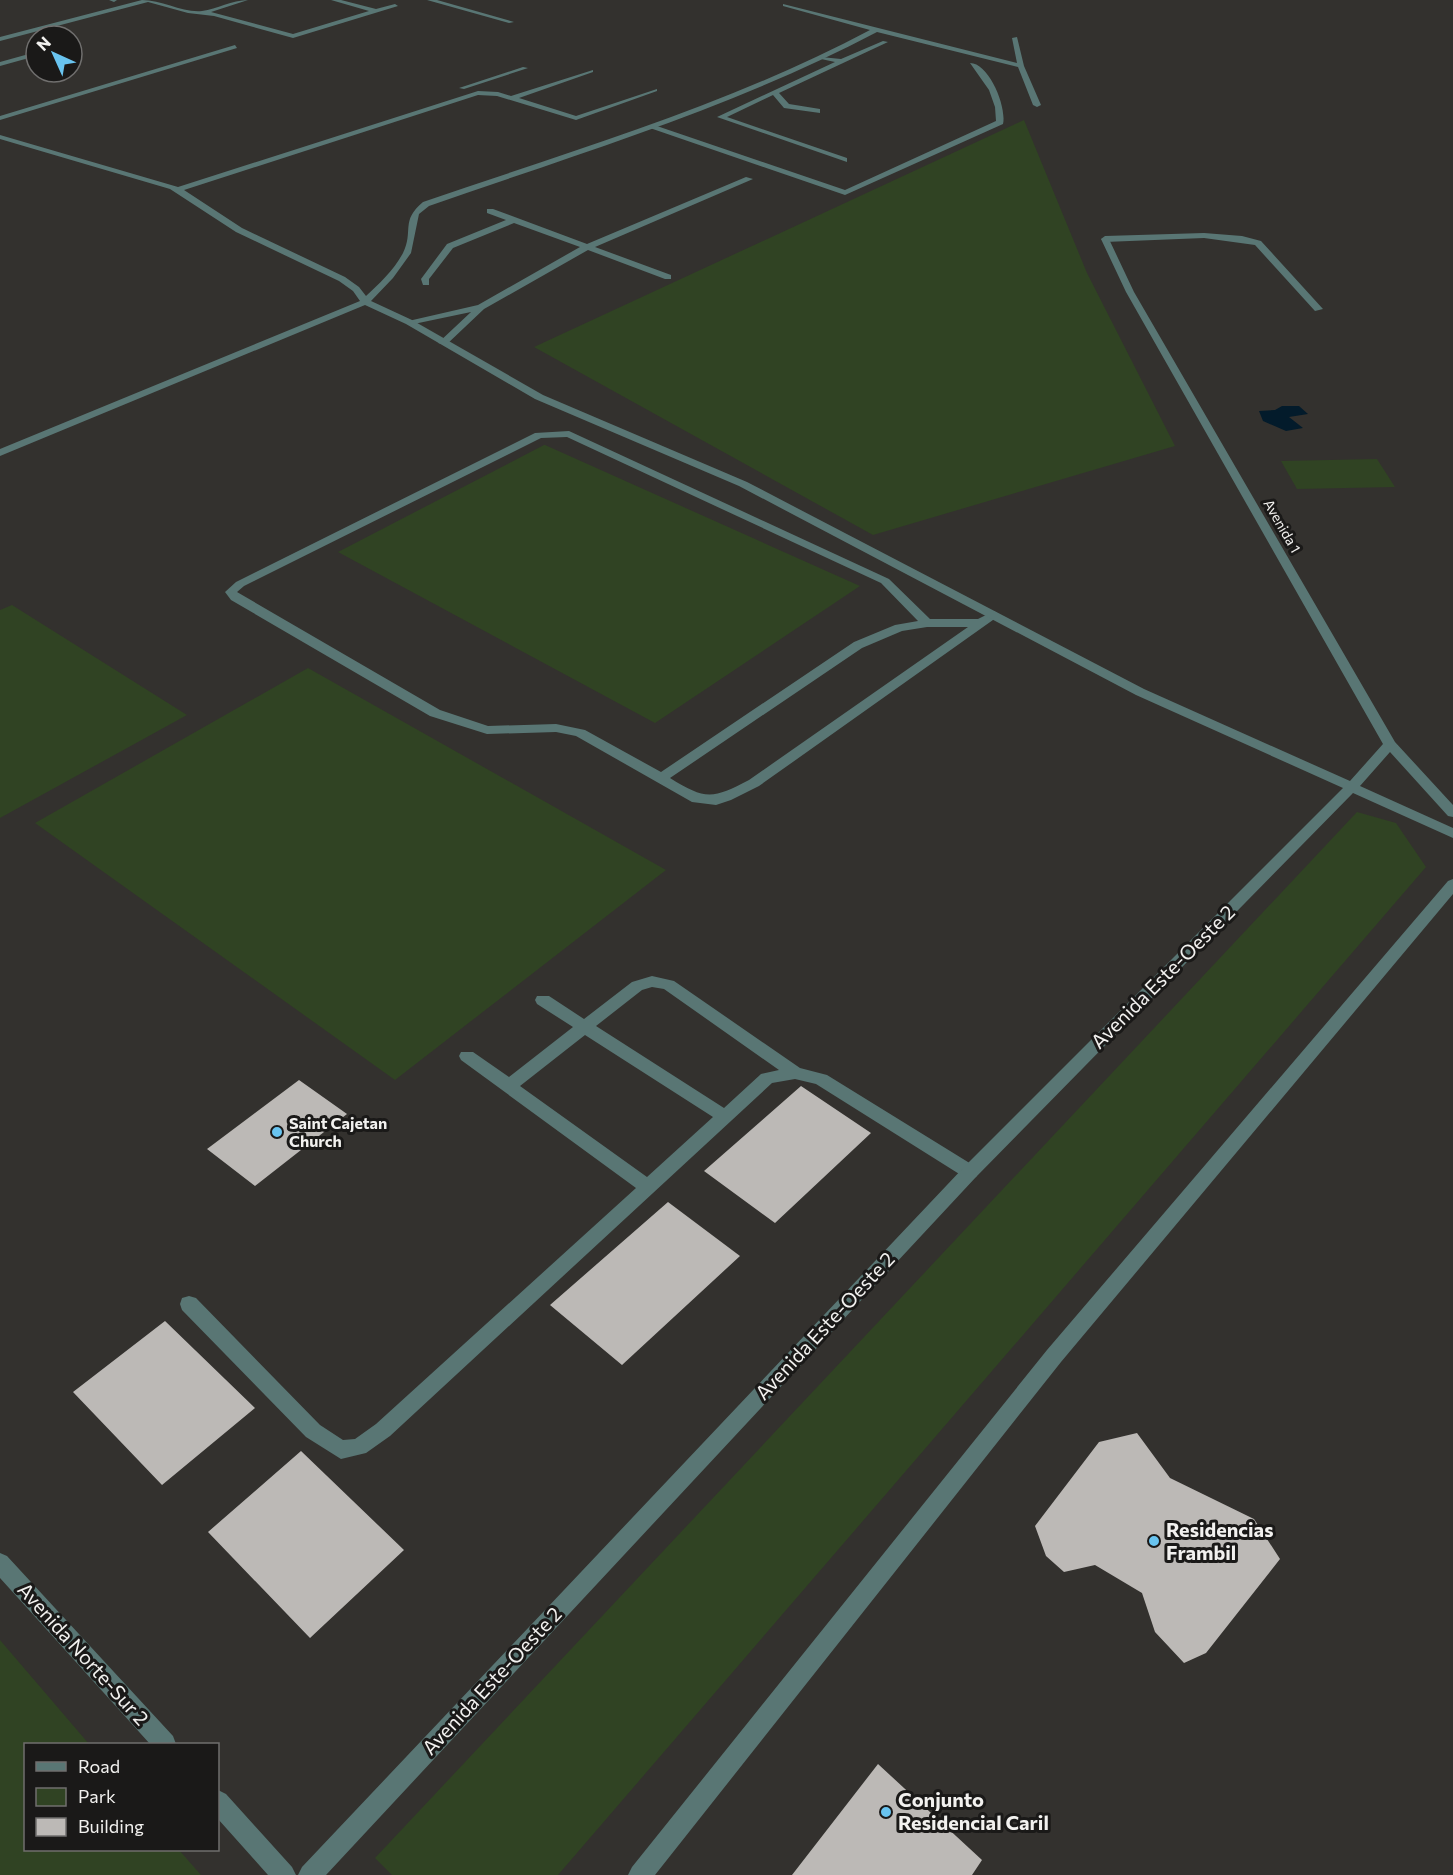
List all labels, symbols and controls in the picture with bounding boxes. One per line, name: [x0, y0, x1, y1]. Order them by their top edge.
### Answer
north arrow: [24, 24, 84, 84]
text: N: [32, 32, 54, 54]
street label: Avenida 1: [1260, 496, 1305, 556]
street label: Avenida Este-Oeste 2: [1085, 899, 1239, 1053]
place label: Saint Cajetan Church: [289, 1113, 387, 1150]
marker: Saint Cajetan Church: [270, 1125, 284, 1139]
street label: Avenida Este-Oeste 2: [750, 1246, 899, 1404]
place label: Residencias Frambil: [1166, 1517, 1273, 1564]
marker: Residencias Frambil: [1147, 1534, 1161, 1548]
street label: Avenida Norte-Sur 2: [13, 1577, 154, 1730]
street label: Avenida Este-Oeste 2: [417, 1601, 566, 1759]
legend: [24, 1743, 219, 1851]
text: Road: [78, 1755, 120, 1777]
text: Park: [78, 1785, 116, 1807]
place label: Conjunto Residencial Caril: [898, 1787, 1049, 1834]
marker: Conjunto Residencial Caril: [879, 1805, 893, 1819]
text: Building: [78, 1815, 144, 1837]

